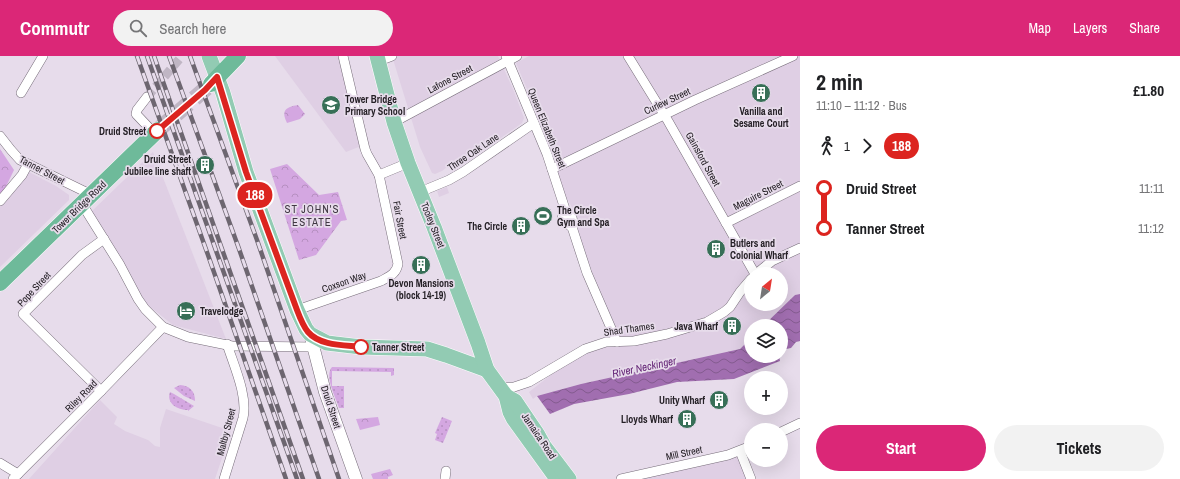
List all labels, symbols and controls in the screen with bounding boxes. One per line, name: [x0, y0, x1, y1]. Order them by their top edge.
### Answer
search box: [113, 10, 393, 46]
text: Commutr: [20, 15, 89, 41]
icon: search: [127, 17, 149, 39]
text: Search here: [159, 18, 226, 39]
text: Map: [1029, 19, 1051, 37]
text: Layers: [1073, 19, 1107, 37]
text: Share: [1129, 19, 1160, 37]
street label: Lafone Street: [425, 61, 475, 96]
text: 2 min: [816, 67, 863, 97]
text: £1.80: [1133, 80, 1164, 101]
building icon: Vanilla and Sesame Court: [750, 82, 772, 104]
street label: Curlew Street: [642, 84, 693, 117]
street label: Queen Elizabeth Street: [525, 86, 569, 171]
place label: Tower Bridge Primary School: [345, 93, 405, 118]
school or university icon: Tower Bridge Primary School: [320, 94, 342, 116]
text: 11:10 – 11:12 · Bus: [816, 97, 907, 114]
place label: Vanilla and Sesame Court: [733, 105, 789, 130]
marker: Druid Street: [149, 123, 165, 139]
place label: Druid Street: [99, 125, 146, 138]
street label: Three Oak Lane: [445, 130, 502, 174]
street label: Gainsford Street: [683, 130, 724, 189]
icon: walk: [816, 135, 838, 157]
icon: forward: [856, 135, 878, 157]
text: 188: [892, 137, 911, 155]
text: 1: [844, 138, 850, 155]
street label: Tanner Street: [17, 153, 67, 188]
place label: Druid Street Jubilee line shaft: [124, 153, 191, 178]
building icon: Druid Street Jubilee line shaft: [194, 154, 216, 176]
street label: Maguire Street: [731, 177, 786, 213]
street label: Tower Bridge Road: [49, 178, 109, 236]
text: Druid Street: [846, 178, 916, 199]
text: 11:11: [1139, 180, 1164, 197]
line badge: 188: [232, 182, 278, 208]
text: 188: [245, 186, 265, 204]
street label: Fair Street: [390, 200, 410, 241]
street label: Tooley Street: [418, 200, 448, 250]
district label: ST JOHN'S ESTATE: [284, 202, 340, 229]
place label: The Circle Gym and Spa: [557, 204, 610, 229]
sports icon: The Circle Gym and Spa: [532, 205, 554, 227]
building icon: The Circle: [510, 215, 532, 237]
text: Tanner Street: [846, 218, 924, 239]
place label: The Circle: [467, 220, 507, 233]
text: 11:12: [1138, 220, 1164, 237]
place label: Butlers and Colonial Wharf: [730, 237, 788, 262]
building icon: Butlers and Colonial Wharf: [705, 238, 727, 260]
building icon: Devon Mansions (block 14-19): [410, 254, 432, 276]
north arrow: [744, 267, 788, 311]
map controls: [744, 267, 788, 467]
street label: Pope Street: [14, 268, 54, 309]
street label: Coxson Way: [320, 268, 369, 296]
place label: Devon Mansions (block 14-19): [388, 277, 454, 302]
hotel icon: Travelodge: [175, 300, 197, 322]
place label: Travelodge: [200, 305, 244, 318]
building icon: Java Wharf: [721, 315, 743, 337]
street label: Shad Thames: [603, 319, 655, 339]
button: layers: [744, 319, 788, 363]
place label: Java Wharf: [674, 320, 718, 333]
marker: Tanner Street: [353, 339, 369, 355]
place label: Tanner Street: [372, 341, 425, 354]
water label: River Neckinger: [611, 353, 678, 381]
button: +: [744, 371, 788, 415]
street label: Riley Road: [62, 377, 100, 415]
street label: Druid Street: [318, 384, 344, 431]
building icon: Unity Wharf: [708, 389, 730, 411]
place label: Unity Wharf: [659, 394, 705, 407]
street label: Maltby Street: [213, 406, 239, 457]
building icon: Lloyds Wharf: [676, 408, 698, 430]
street label: Jamaica Road: [519, 410, 559, 462]
place label: Lloyds Wharf: [621, 413, 673, 426]
button: −: [744, 423, 788, 467]
button: Start: [816, 425, 986, 471]
button: Tickets: [994, 425, 1164, 471]
street label: Mill Street: [665, 443, 704, 463]

